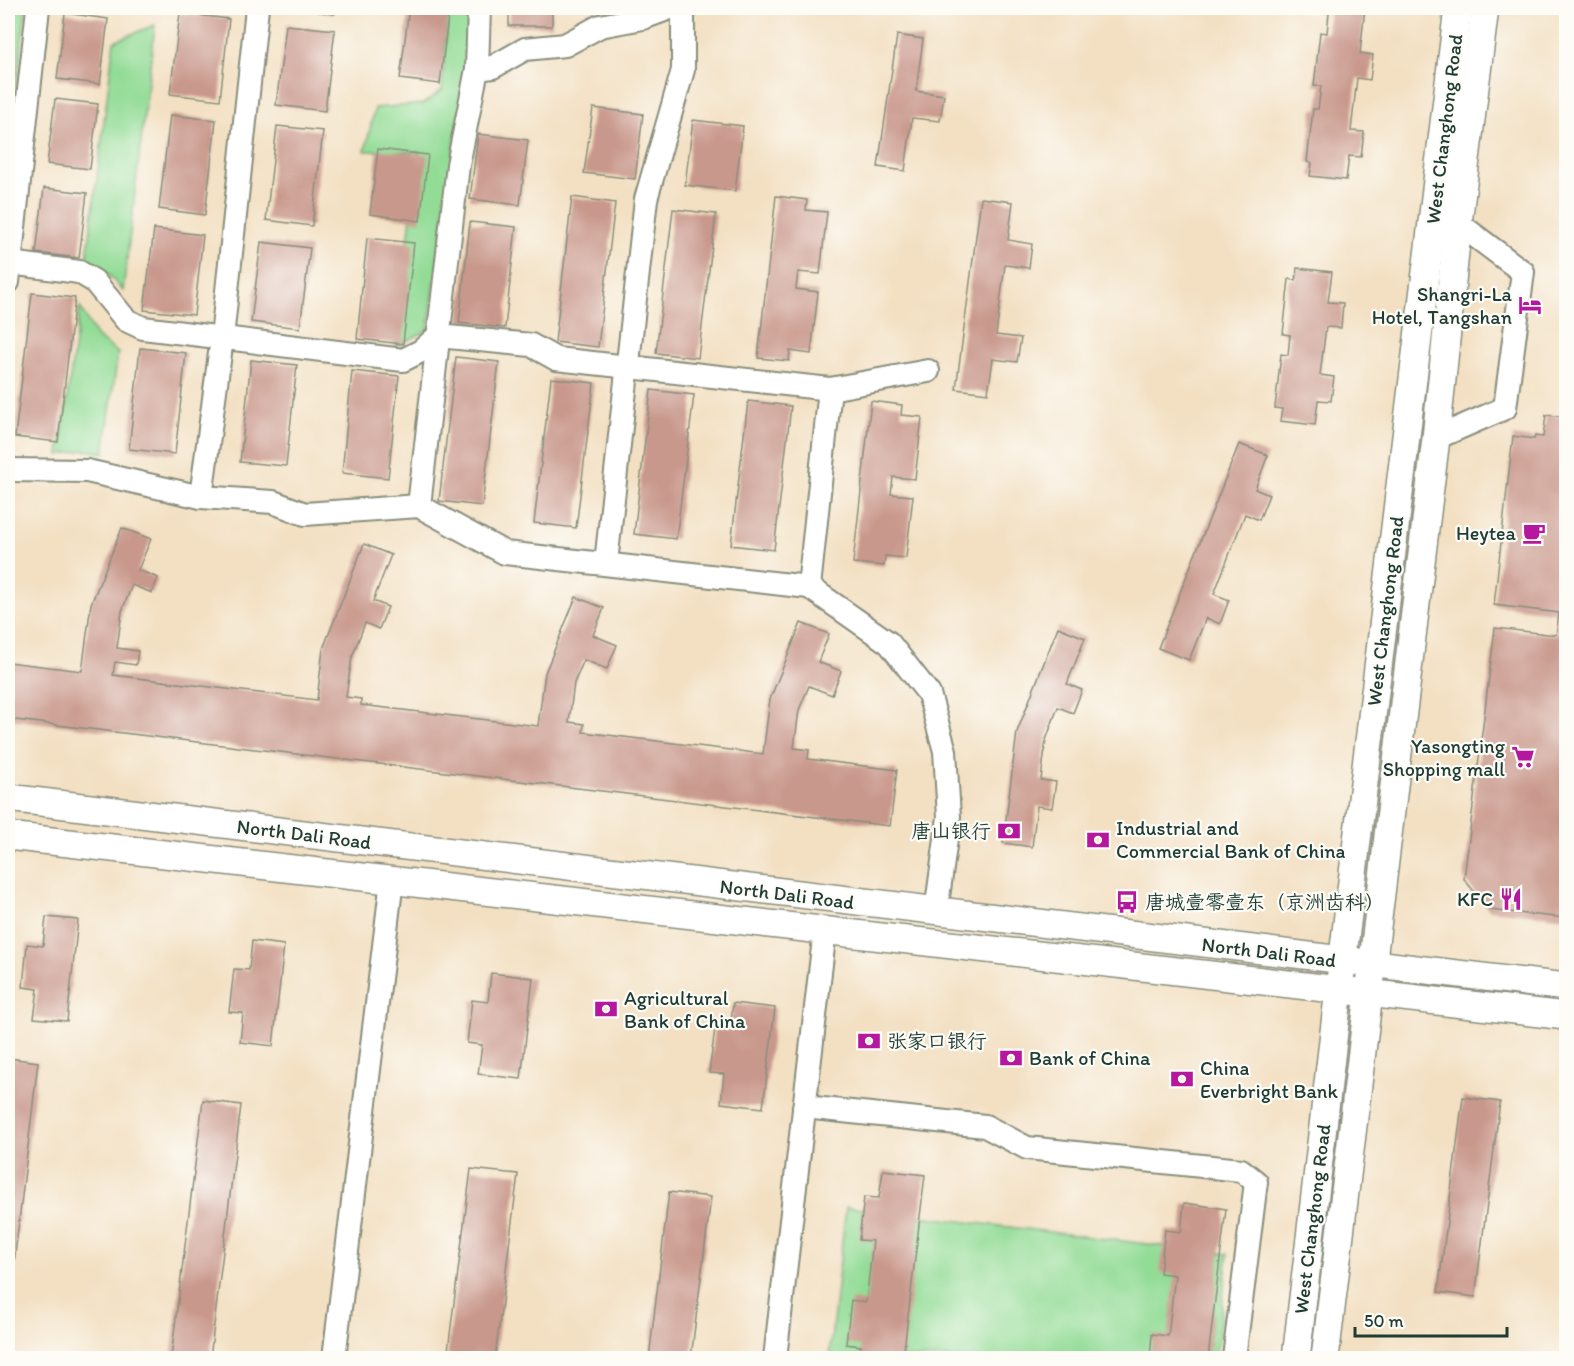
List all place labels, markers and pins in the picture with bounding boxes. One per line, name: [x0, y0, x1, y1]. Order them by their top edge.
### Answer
place label: Shangri-La Hotel, Tangshan: [1372, 282, 1513, 329]
hotel icon: Shangri-La Hotel, Tangshan: [1517, 292, 1543, 318]
cafe icon: Heytea: [1521, 520, 1547, 546]
place label: Heytea: [1456, 521, 1517, 545]
place label: Yasongting Shopping mall: [1383, 734, 1506, 781]
supermarket icon: Yasongting Shopping mall: [1510, 744, 1536, 770]
place label: Industrial and Commercial Bank of China: [1116, 816, 1346, 863]
bank icon: 唐山银行: [996, 818, 1022, 844]
place label: 唐山银行: [911, 819, 991, 843]
bank icon: Industrial and Commercial Bank of China: [1085, 827, 1111, 853]
restaurant icon: KFC: [1498, 886, 1524, 912]
place label: KFC: [1457, 887, 1493, 911]
bus stop icon: 唐城壹零壹东（京洲齿科）: [1114, 889, 1140, 915]
place label: 唐城壹零壹东（京洲齿科）: [1145, 890, 1385, 914]
place label: Agricultural Bank of China: [624, 986, 746, 1033]
bank icon: Agricultural Bank of China: [593, 996, 619, 1022]
bank icon: 张家口银行: [856, 1028, 882, 1054]
place label: 张家口银行: [887, 1029, 987, 1053]
bank icon: Bank of China: [998, 1045, 1024, 1071]
place label: Bank of China: [1029, 1046, 1151, 1070]
place label: China Everbright Bank: [1200, 1056, 1338, 1103]
bank icon: China Everbright Bank: [1169, 1066, 1195, 1092]

